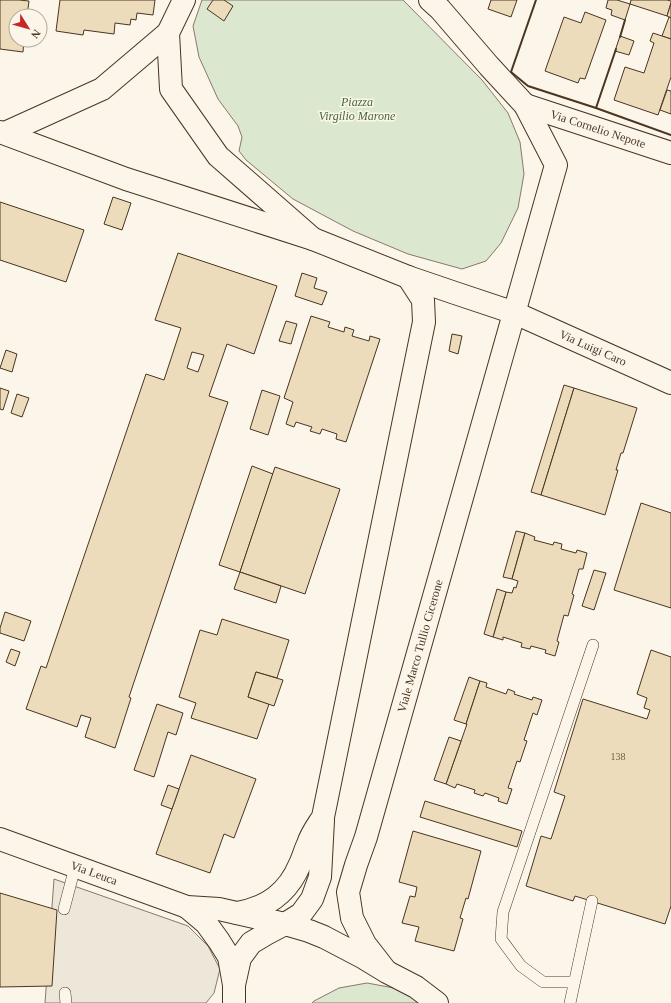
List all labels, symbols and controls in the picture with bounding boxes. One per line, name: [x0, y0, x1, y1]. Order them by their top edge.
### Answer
north arrow: [8, 8, 48, 48]
text: N: [29, 27, 43, 41]
park label: Piazza Virgilio Marone: [319, 95, 396, 123]
street label: Via Cornelio Nepote: [549, 107, 647, 151]
street label: Via Luigi Caro: [557, 327, 629, 369]
street label: Viale Marco Tullio Cicerone: [394, 578, 446, 714]
house number: 138: [611, 751, 626, 762]
street label: Via Leuca: [69, 858, 120, 888]

